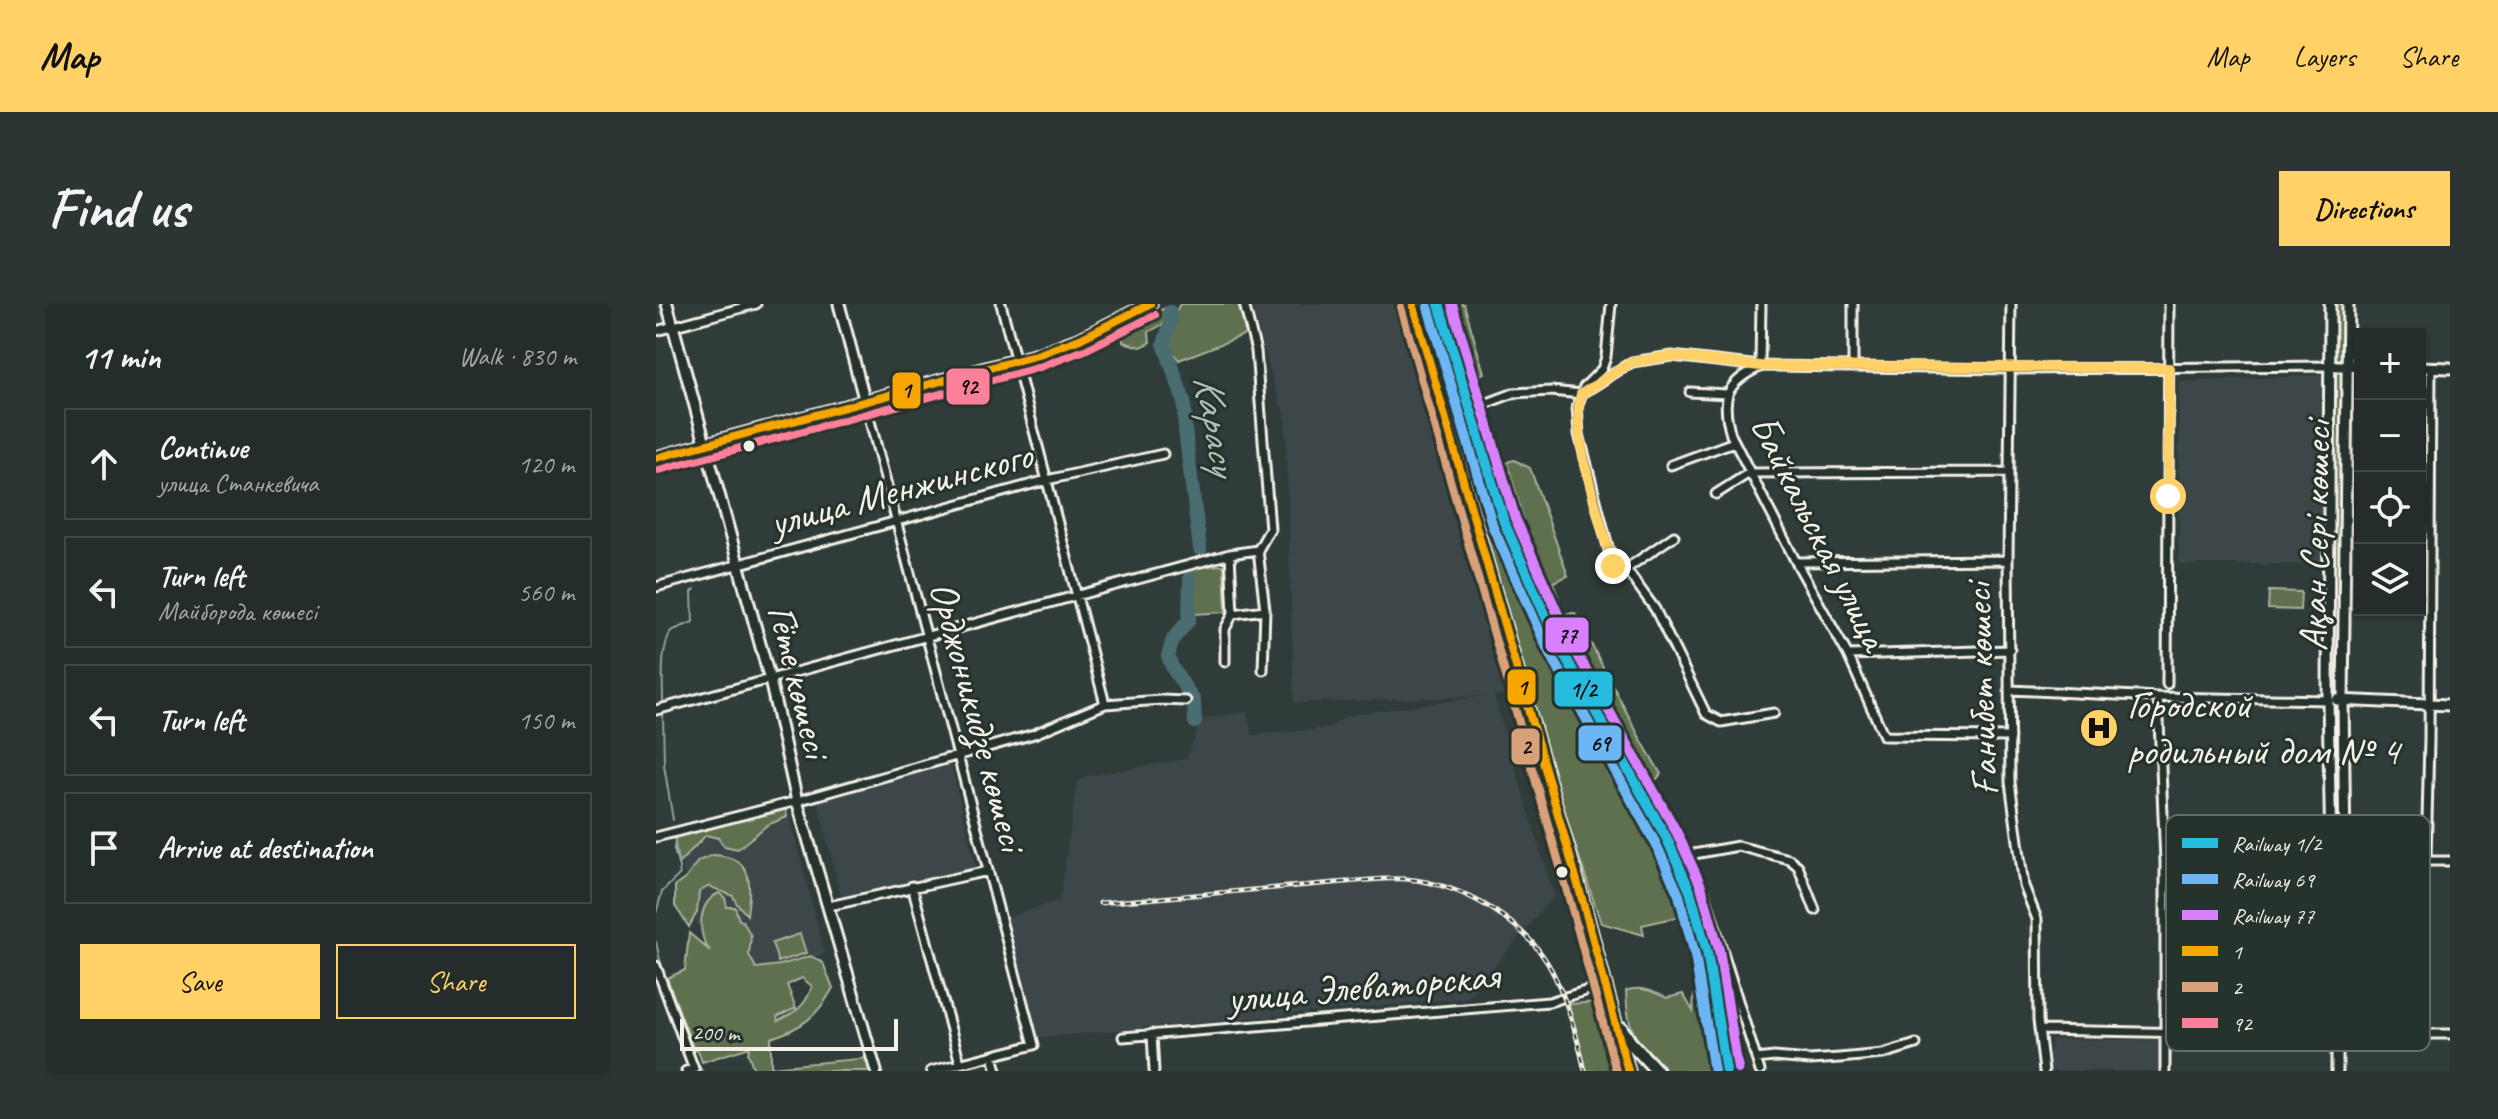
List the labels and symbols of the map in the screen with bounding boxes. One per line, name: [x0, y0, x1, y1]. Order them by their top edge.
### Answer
line badge: 92: [945, 367, 991, 406]
water label: Карасу: [1181, 370, 1252, 484]
line badge: 1: [891, 371, 922, 410]
text: 92: [958, 373, 980, 401]
text: 1: [901, 377, 913, 405]
street label: Байкальская улица: [1738, 406, 1901, 661]
street label: Ақан Сері көшесі: [2288, 416, 2342, 652]
street label: улица Менжинского: [763, 430, 1039, 549]
unlabelled marker: [741, 438, 757, 454]
route start: [2150, 478, 2186, 514]
route end: [1595, 548, 1631, 584]
street label: Орджоникидзе көшесі: [918, 576, 1039, 860]
street label: Ғанибет көшесі: [1952, 577, 2010, 798]
street label: Гёте көшесі: [756, 599, 843, 767]
line badge: 77: [1544, 616, 1590, 654]
text: 77: [1557, 622, 1579, 650]
line badge: 1: [1506, 668, 1537, 706]
line badge: 1/2: [1553, 670, 1614, 708]
text: 1: [1517, 674, 1529, 702]
text: 1/2: [1569, 676, 1599, 704]
place label: Городской родильный дом № 4: [2127, 680, 2403, 776]
hospital icon: Городской родильный дом № 4: [2078, 707, 2120, 749]
line badge: 69: [1577, 724, 1623, 762]
line badge: 2: [1510, 727, 1541, 766]
text: 69: [1590, 730, 1612, 758]
text: 2: [1521, 733, 1533, 761]
legend: [2166, 815, 2430, 1051]
text: Railway 1/2: [2232, 830, 2323, 858]
unlabelled marker: [1554, 864, 1570, 880]
text: Railway 69: [2232, 866, 2316, 894]
text: Railway 77: [2232, 902, 2315, 930]
text: 1: [2232, 938, 2243, 966]
street label: улица Элеваторская: [1223, 950, 1503, 1024]
text: 2: [2232, 974, 2244, 1002]
text: 92: [2232, 1010, 2254, 1038]
scale bar: [680, 1015, 898, 1051]

